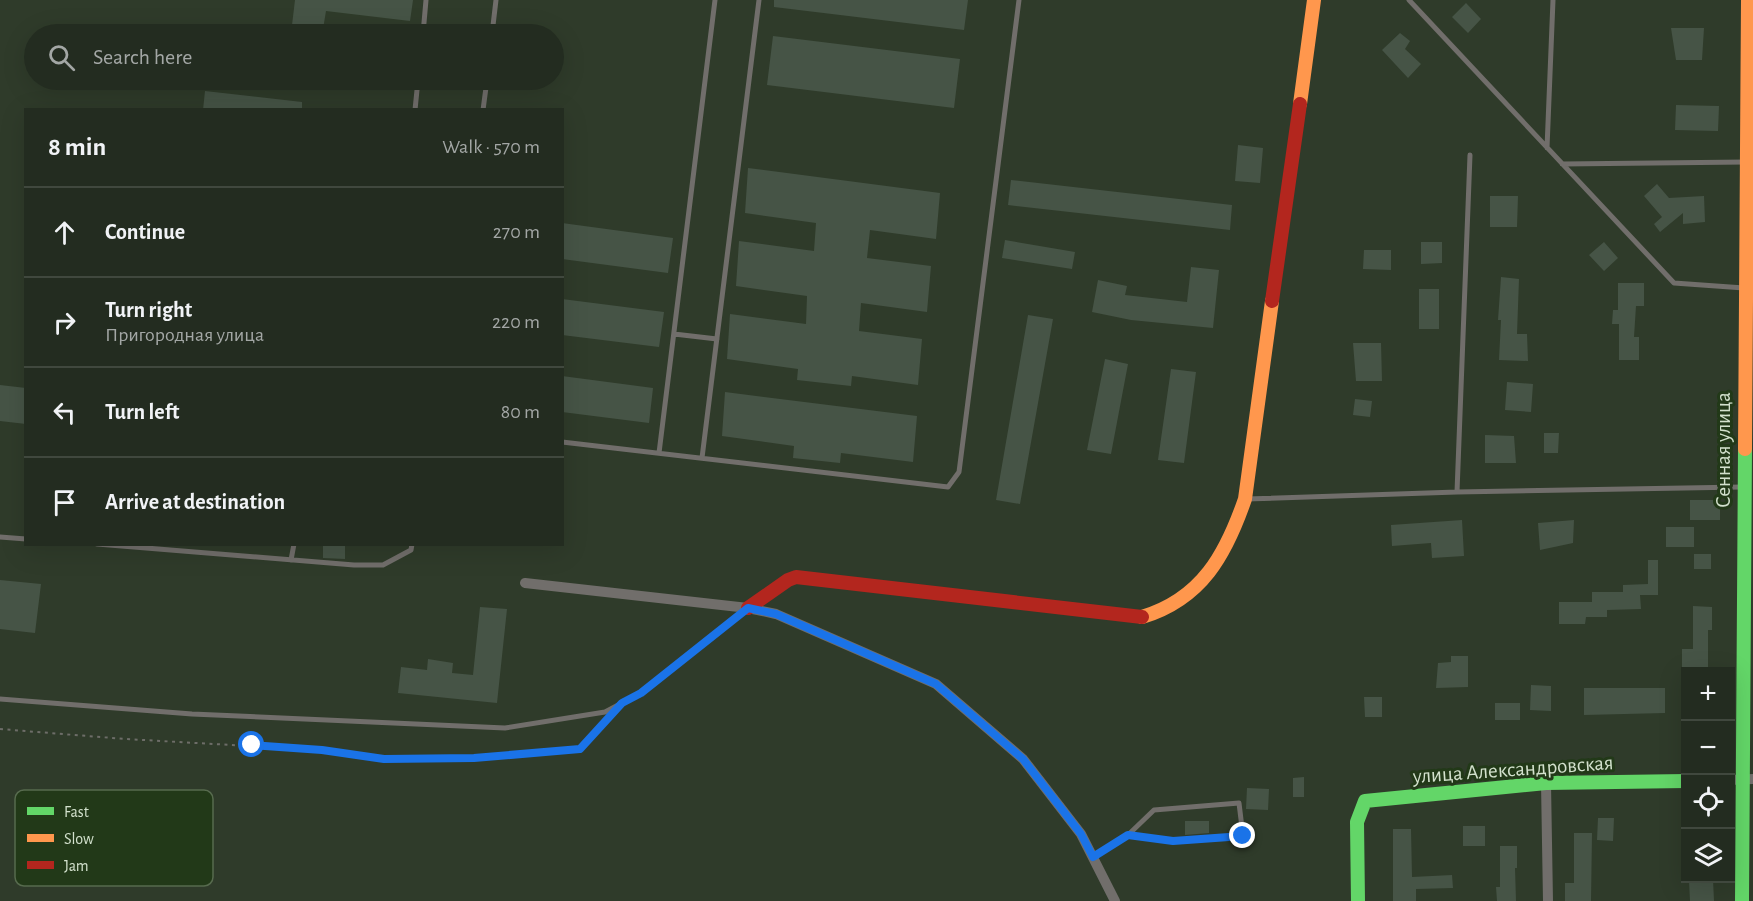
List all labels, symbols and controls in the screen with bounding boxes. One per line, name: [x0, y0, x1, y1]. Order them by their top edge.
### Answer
search box: [24, 24, 564, 90]
icon: search: [45, 41, 78, 74]
text: Search here: [93, 46, 192, 68]
text: 8 min: [48, 134, 106, 160]
text: Walk · 570 m: [442, 137, 540, 157]
icon: ahead: [48, 216, 81, 249]
text: Continue: [105, 221, 185, 243]
text: 270 m: [493, 222, 540, 242]
text: Turn right: [105, 299, 192, 321]
icon: right: [48, 306, 81, 339]
text: 220 m: [492, 312, 540, 332]
text: Пригородная улица: [105, 325, 264, 345]
street label: Сенная улица: [1713, 392, 1734, 508]
icon: left: [48, 396, 81, 429]
text: Turn left: [105, 401, 179, 423]
text: 80 m: [501, 402, 540, 422]
icon: arrive: [48, 486, 81, 519]
text: Arrive at destination: [105, 491, 285, 513]
map controls: [1681, 667, 1735, 883]
button: +: [1681, 667, 1735, 721]
button: −: [1681, 721, 1735, 775]
route start: [238, 731, 264, 757]
street label: улица Александровская: [1411, 752, 1614, 787]
button: locate: [1681, 775, 1735, 829]
legend: [15, 790, 213, 886]
text: Fast: [64, 804, 89, 820]
route end: [1229, 822, 1255, 848]
button: layers: [1681, 829, 1735, 883]
text: Slow: [64, 831, 94, 847]
text: Jam: [64, 858, 89, 874]

